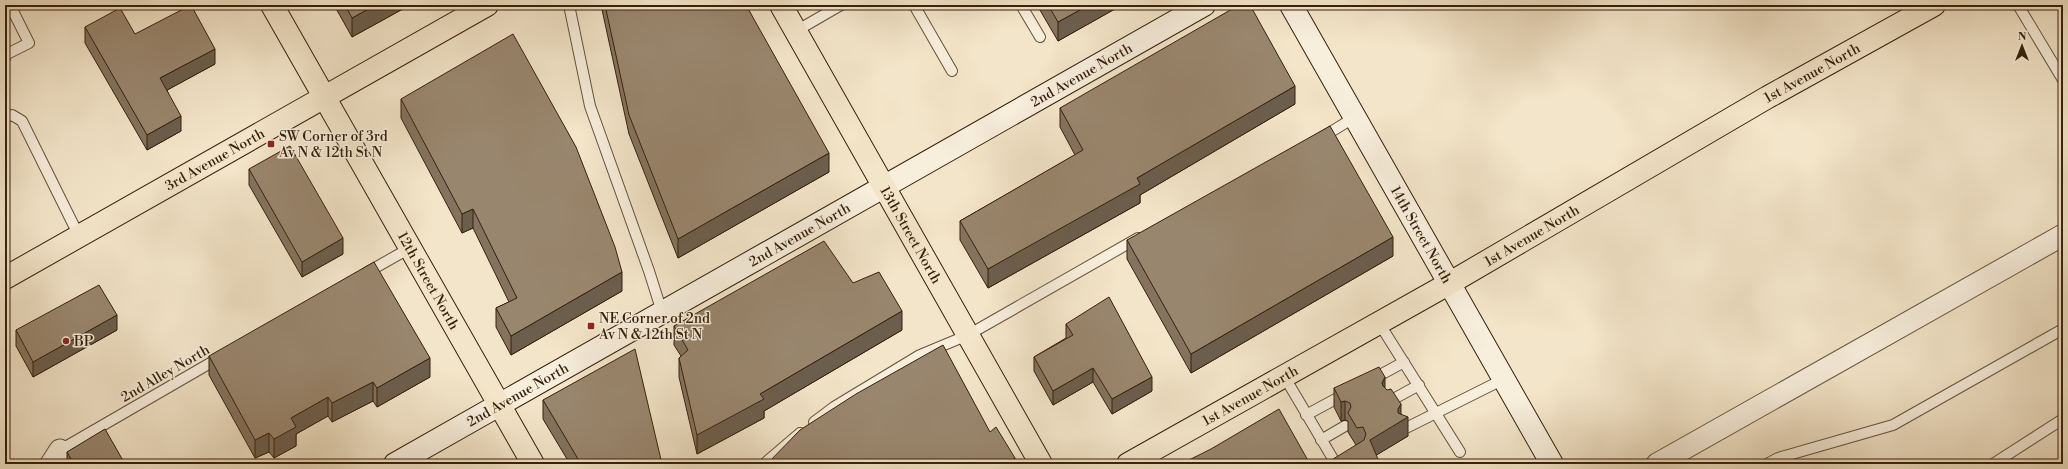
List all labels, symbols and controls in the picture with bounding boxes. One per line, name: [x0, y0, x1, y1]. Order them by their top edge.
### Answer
north arrow: [2002, 26, 2042, 66]
text: N: [2018, 30, 2027, 44]
street label: 2nd Avenue North: [1028, 39, 1136, 112]
street label: 1st Avenue North: [1761, 39, 1864, 107]
street label: 3rd Avenue North: [162, 124, 269, 195]
place label: SW Corner of 3rd Av N & 12th St N: [278, 128, 388, 162]
marker: SW Corner of 3rd Av N & 12th St N: [266, 139, 276, 149]
street label: 13th Street North: [876, 183, 945, 288]
street label: 14th Street North: [1386, 183, 1456, 287]
street label: 2nd Avenue North: [746, 199, 855, 271]
street label: 1st Avenue North: [1481, 201, 1584, 271]
street label: 12th Street North: [393, 229, 463, 334]
place label: NE Corner of 2nd Av N & 12th St N: [598, 310, 710, 344]
marker: NE Corner of 2nd Av N & 12th St N: [586, 321, 596, 331]
place label: BP: [73, 333, 94, 351]
marker: BP: [61, 336, 71, 346]
street label: 2nd Alley North: [118, 341, 214, 407]
street label: 2nd Avenue North: [464, 359, 573, 431]
street label: 1st Avenue North: [1199, 362, 1302, 430]

